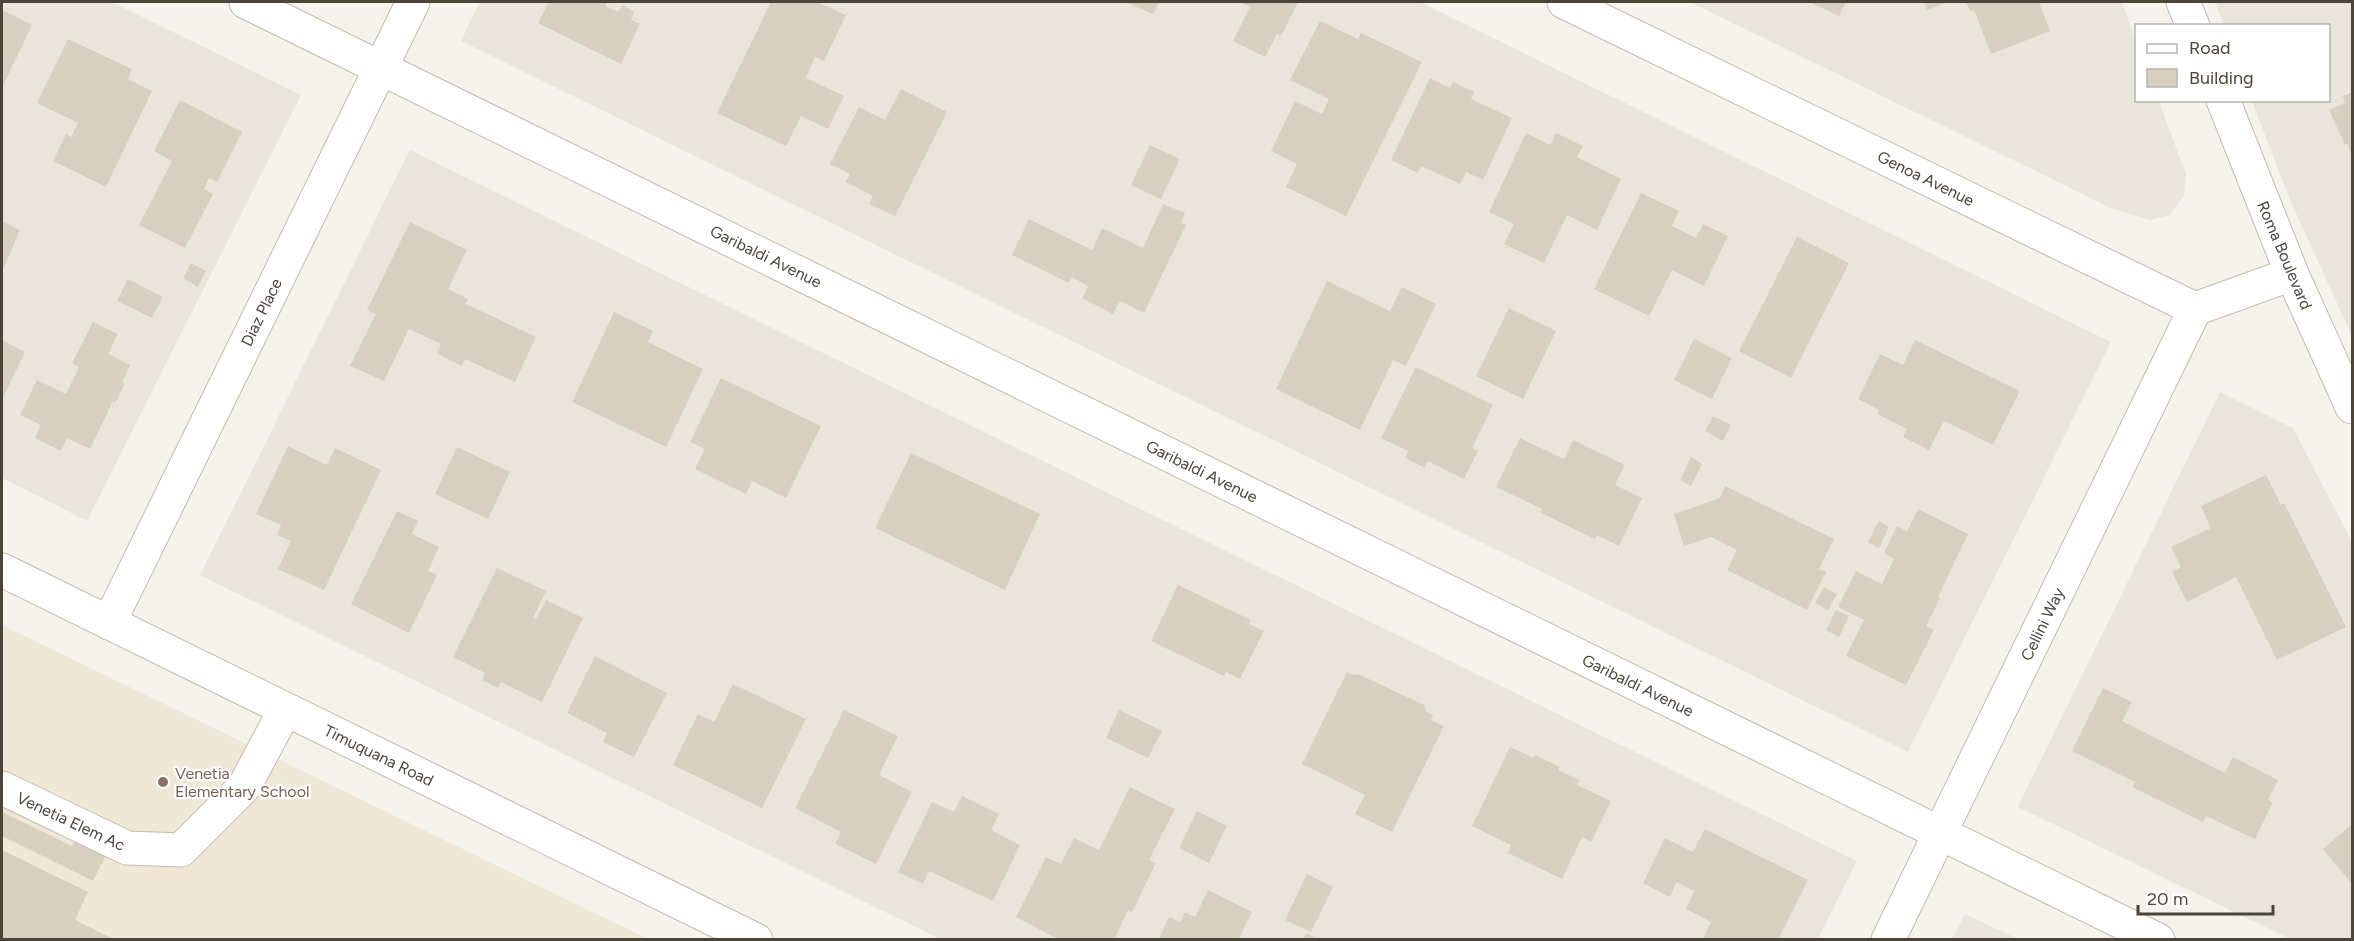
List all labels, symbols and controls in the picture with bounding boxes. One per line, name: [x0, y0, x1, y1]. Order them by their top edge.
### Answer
legend: [2135, 24, 2330, 102]
text: Road: [2189, 37, 2230, 59]
text: Building: [2189, 67, 2254, 89]
street label: Genoa Avenue: [1874, 147, 1978, 210]
street label: Roma Boulevard: [2253, 198, 2316, 312]
street label: Garibaldi Avenue: [707, 221, 825, 292]
street label: Diaz Place: [237, 275, 286, 349]
street label: Garibaldi Avenue: [1143, 436, 1261, 507]
street label: Cellini Way: [2017, 584, 2069, 664]
street label: Garibaldi Avenue: [1579, 650, 1697, 721]
street label: Timuquana Road: [321, 721, 437, 790]
place label: Venetia Elementary School: [175, 764, 309, 801]
marker: Venetia Elementary School: [156, 775, 170, 789]
street label: Venetia Elem Ac: [14, 788, 128, 855]
scale bar: [2138, 878, 2273, 916]
text: 20 m: [2147, 888, 2188, 910]

